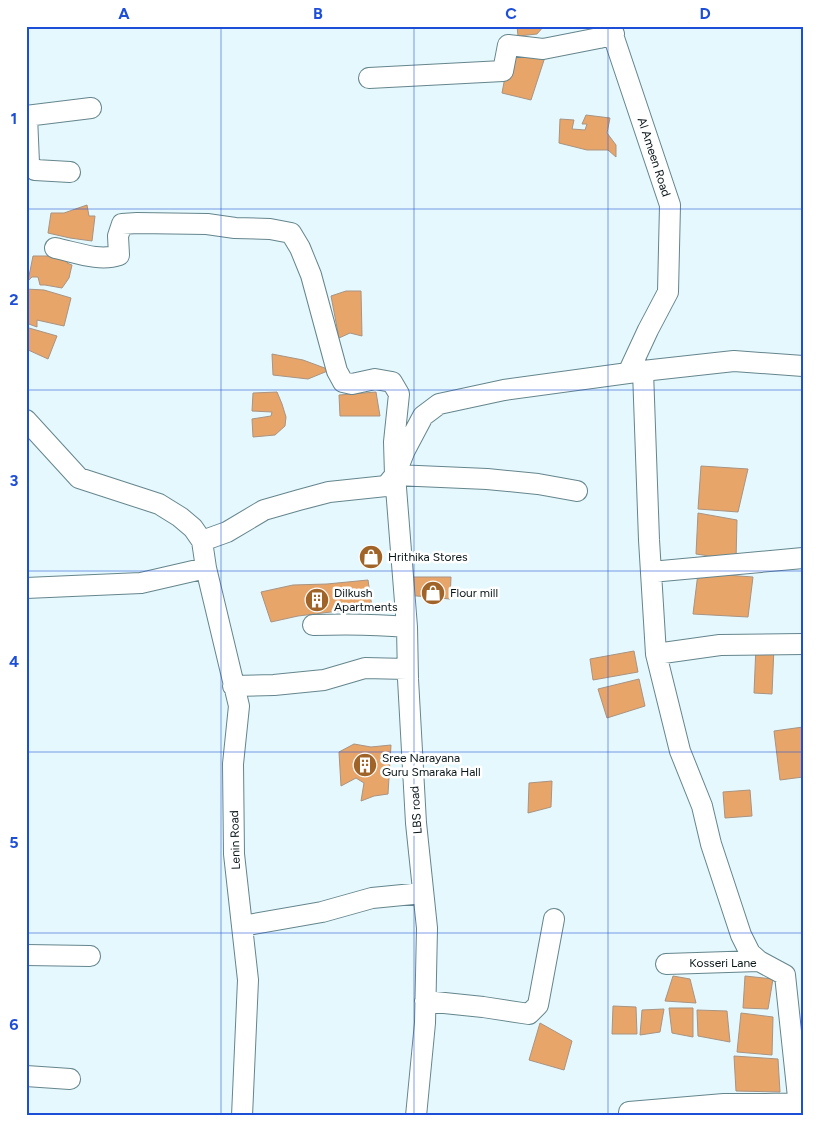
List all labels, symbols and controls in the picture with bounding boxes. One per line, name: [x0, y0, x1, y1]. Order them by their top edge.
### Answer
text: A: [118, 4, 130, 23]
text: B: [313, 4, 323, 23]
text: C: [505, 4, 517, 23]
text: D: [699, 4, 711, 23]
text: 1: [11, 109, 17, 128]
street label: Al Ameen Road: [635, 116, 673, 198]
text: 2: [9, 290, 19, 309]
text: 3: [10, 471, 19, 490]
shop icon: Hrithika Stores: [358, 544, 384, 570]
place label: Hrithika Stores: [388, 550, 468, 564]
shop icon: Flour mill: [420, 580, 446, 606]
place label: Dilkush Apartments: [334, 586, 398, 614]
place label: Flour mill: [450, 586, 498, 600]
building icon: Dilkush Apartments: [304, 587, 330, 613]
text: 4: [9, 652, 19, 671]
place label: Sree Narayana Guru Smaraka Hall: [382, 751, 481, 779]
building icon: Sree Narayana Guru Smaraka Hall: [352, 752, 378, 778]
street label: LBS road: [407, 786, 425, 834]
street label: Lenin Road: [227, 810, 243, 870]
text: 5: [9, 833, 19, 852]
street label: Kosseri Lane: [689, 956, 757, 970]
text: 6: [9, 1015, 19, 1034]

